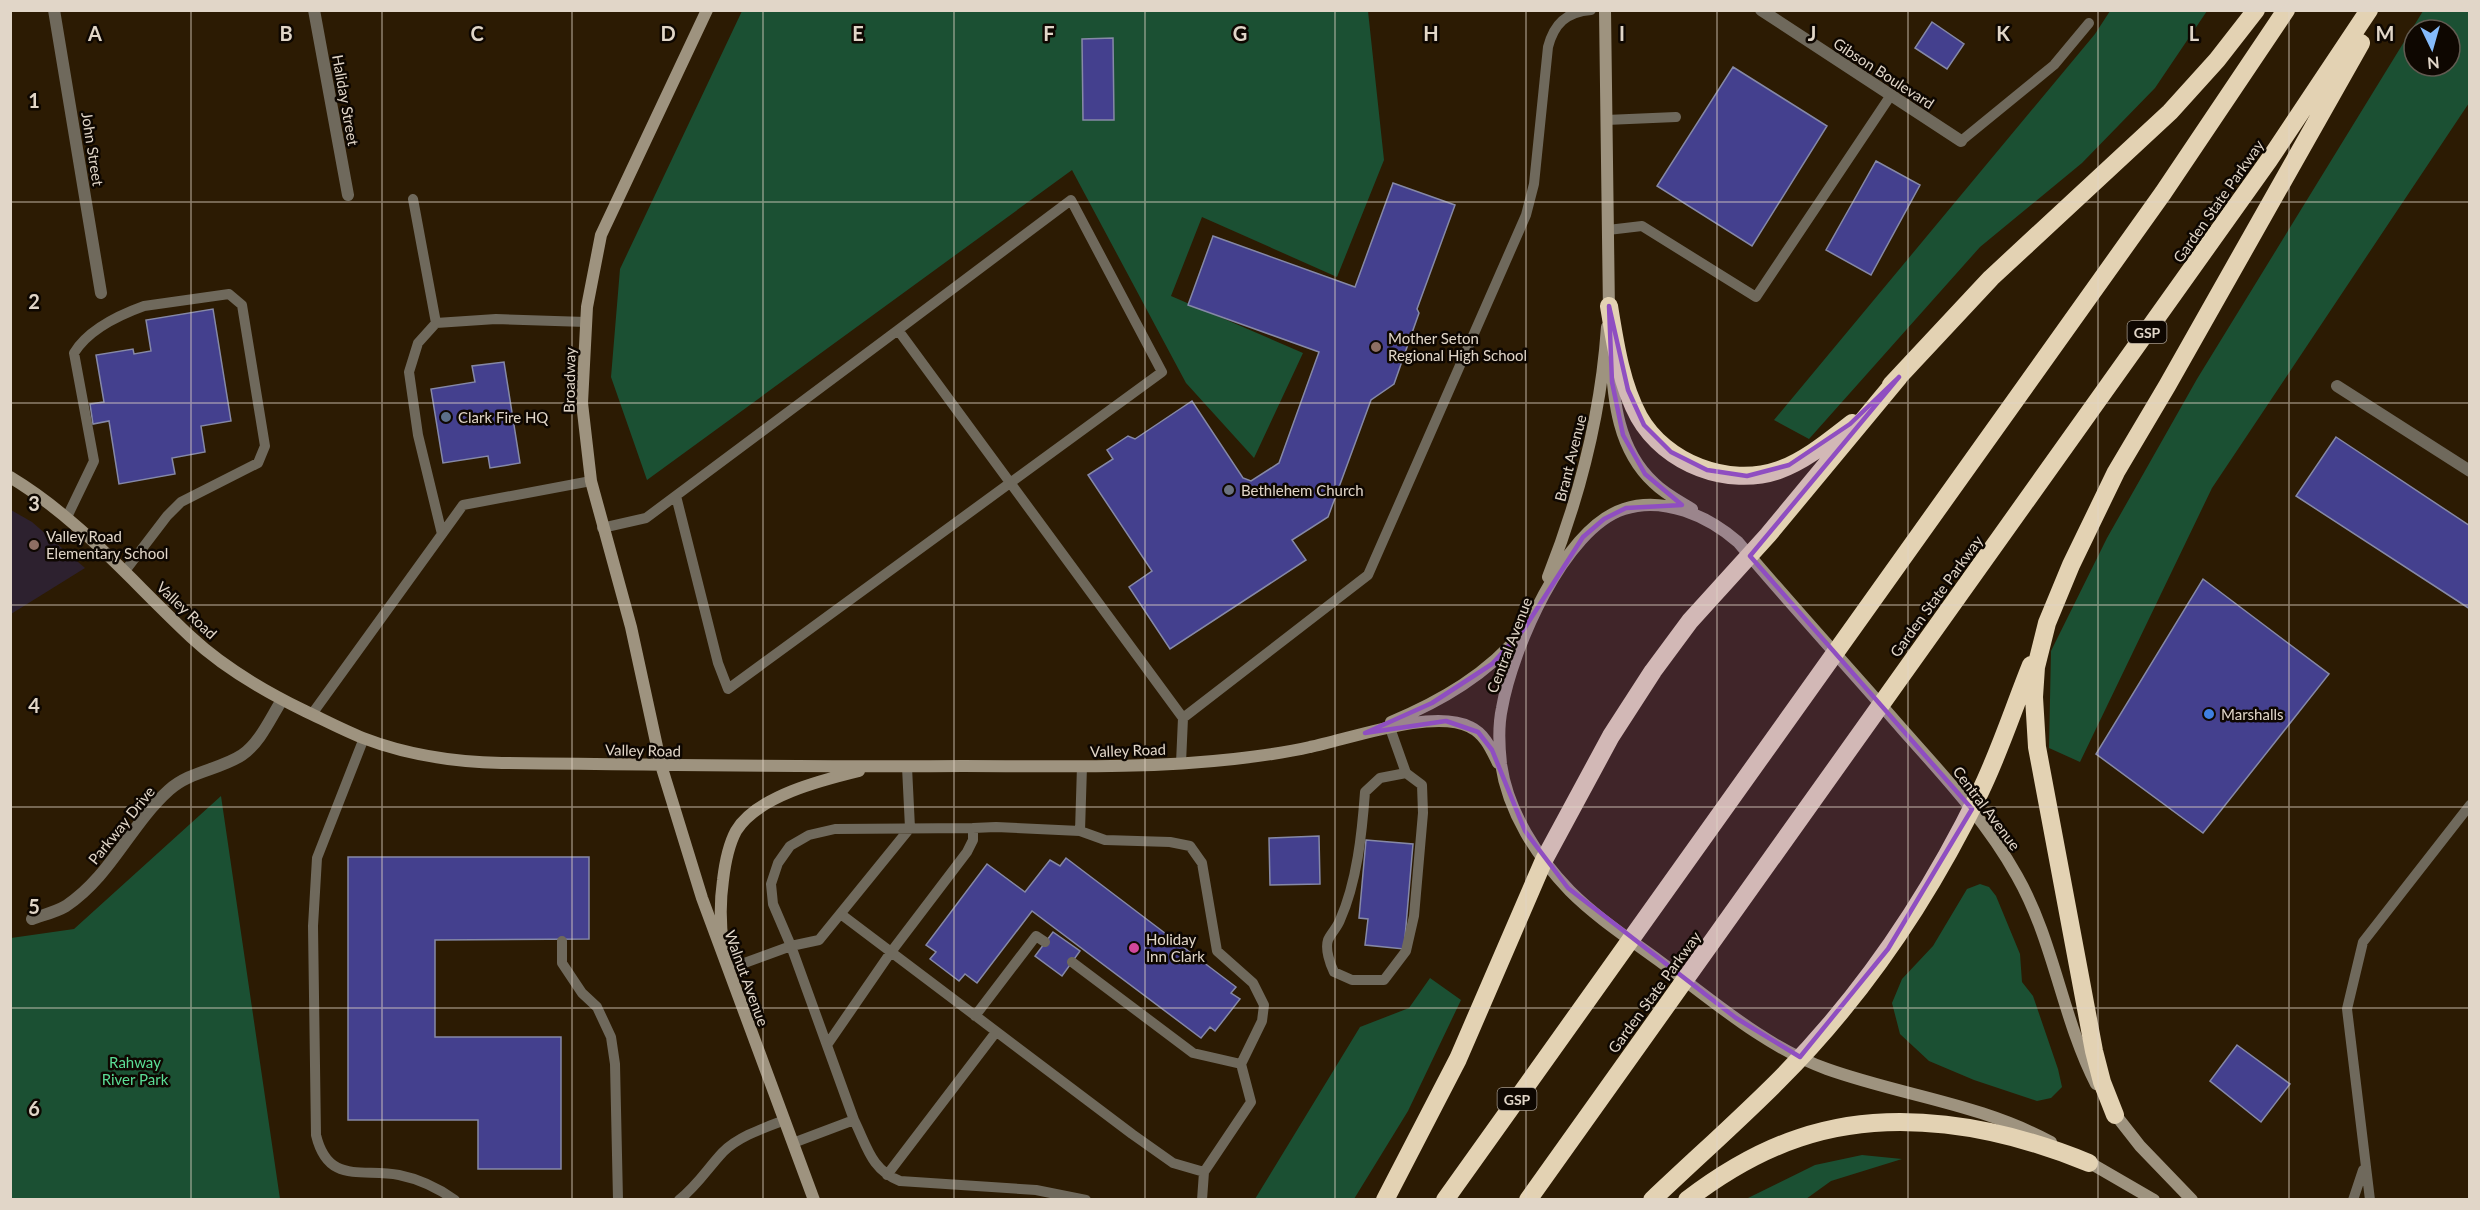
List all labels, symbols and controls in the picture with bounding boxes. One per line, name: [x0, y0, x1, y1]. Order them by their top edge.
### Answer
north arrow: [2402, 18, 2462, 78]
text: A: [87, 21, 102, 45]
text: B: [279, 21, 293, 45]
text: C: [470, 21, 484, 45]
text: D: [660, 21, 676, 45]
text: E: [852, 21, 864, 45]
text: F: [1043, 21, 1055, 45]
text: G: [1233, 21, 1247, 45]
text: H: [1423, 21, 1439, 45]
text: I: [1619, 21, 1625, 45]
text: J: [1808, 21, 1816, 45]
text: K: [1996, 21, 2010, 45]
text: L: [2189, 21, 2200, 45]
text: M: [2376, 21, 2394, 45]
street label: Gibson Boulevard: [1830, 34, 1938, 112]
street label: Haliday Street: [329, 53, 363, 148]
text: N: [2426, 53, 2440, 73]
text: 1: [28, 88, 40, 112]
street label: John Street: [78, 111, 108, 188]
street label: Garden State Parkway: [2169, 136, 2267, 266]
text: 2: [28, 289, 40, 313]
road number: GSP: [2128, 321, 2166, 343]
place label: Mother Seton Regional High School: [1388, 329, 1527, 364]
marker: Mother Seton Regional High School: [1369, 340, 1383, 354]
street label: Broadway: [559, 347, 579, 413]
place label: Clark Fire HQ: [458, 408, 548, 426]
marker: Clark Fire HQ: [439, 410, 453, 424]
street label: Brant Avenue: [1551, 413, 1590, 503]
place label: Bethlehem Church: [1241, 481, 1364, 499]
marker: Bethlehem Church: [1222, 483, 1236, 497]
text: 3: [28, 491, 40, 515]
place label: Valley Road Elementary School: [46, 527, 168, 562]
street label: Garden State Parkway: [1886, 532, 1986, 660]
marker: Valley Road Elementary School: [27, 538, 41, 552]
street label: Valley Road: [153, 578, 221, 642]
street label: Central Avenue: [1483, 595, 1535, 695]
text: 4: [28, 693, 40, 717]
place label: Marshalls: [2221, 705, 2283, 723]
marker: Marshalls: [2202, 707, 2216, 721]
street label: Valley Road: [605, 740, 681, 760]
street label: Valley Road: [1090, 740, 1166, 760]
street label: Central Avenue: [1949, 762, 2025, 854]
street label: Parkway Drive: [84, 782, 158, 868]
text: 5: [28, 894, 40, 918]
street label: Walnut Avenue: [721, 928, 773, 1029]
street label: Garden State Parkway: [1604, 928, 1704, 1056]
place label: Holiday Inn Clark: [1146, 930, 1205, 965]
marker: Holiday Inn Clark: [1127, 941, 1141, 955]
park label: Rahway River Park: [102, 1053, 169, 1088]
road number: GSP: [1498, 1088, 1537, 1110]
text: 6: [28, 1096, 40, 1120]

